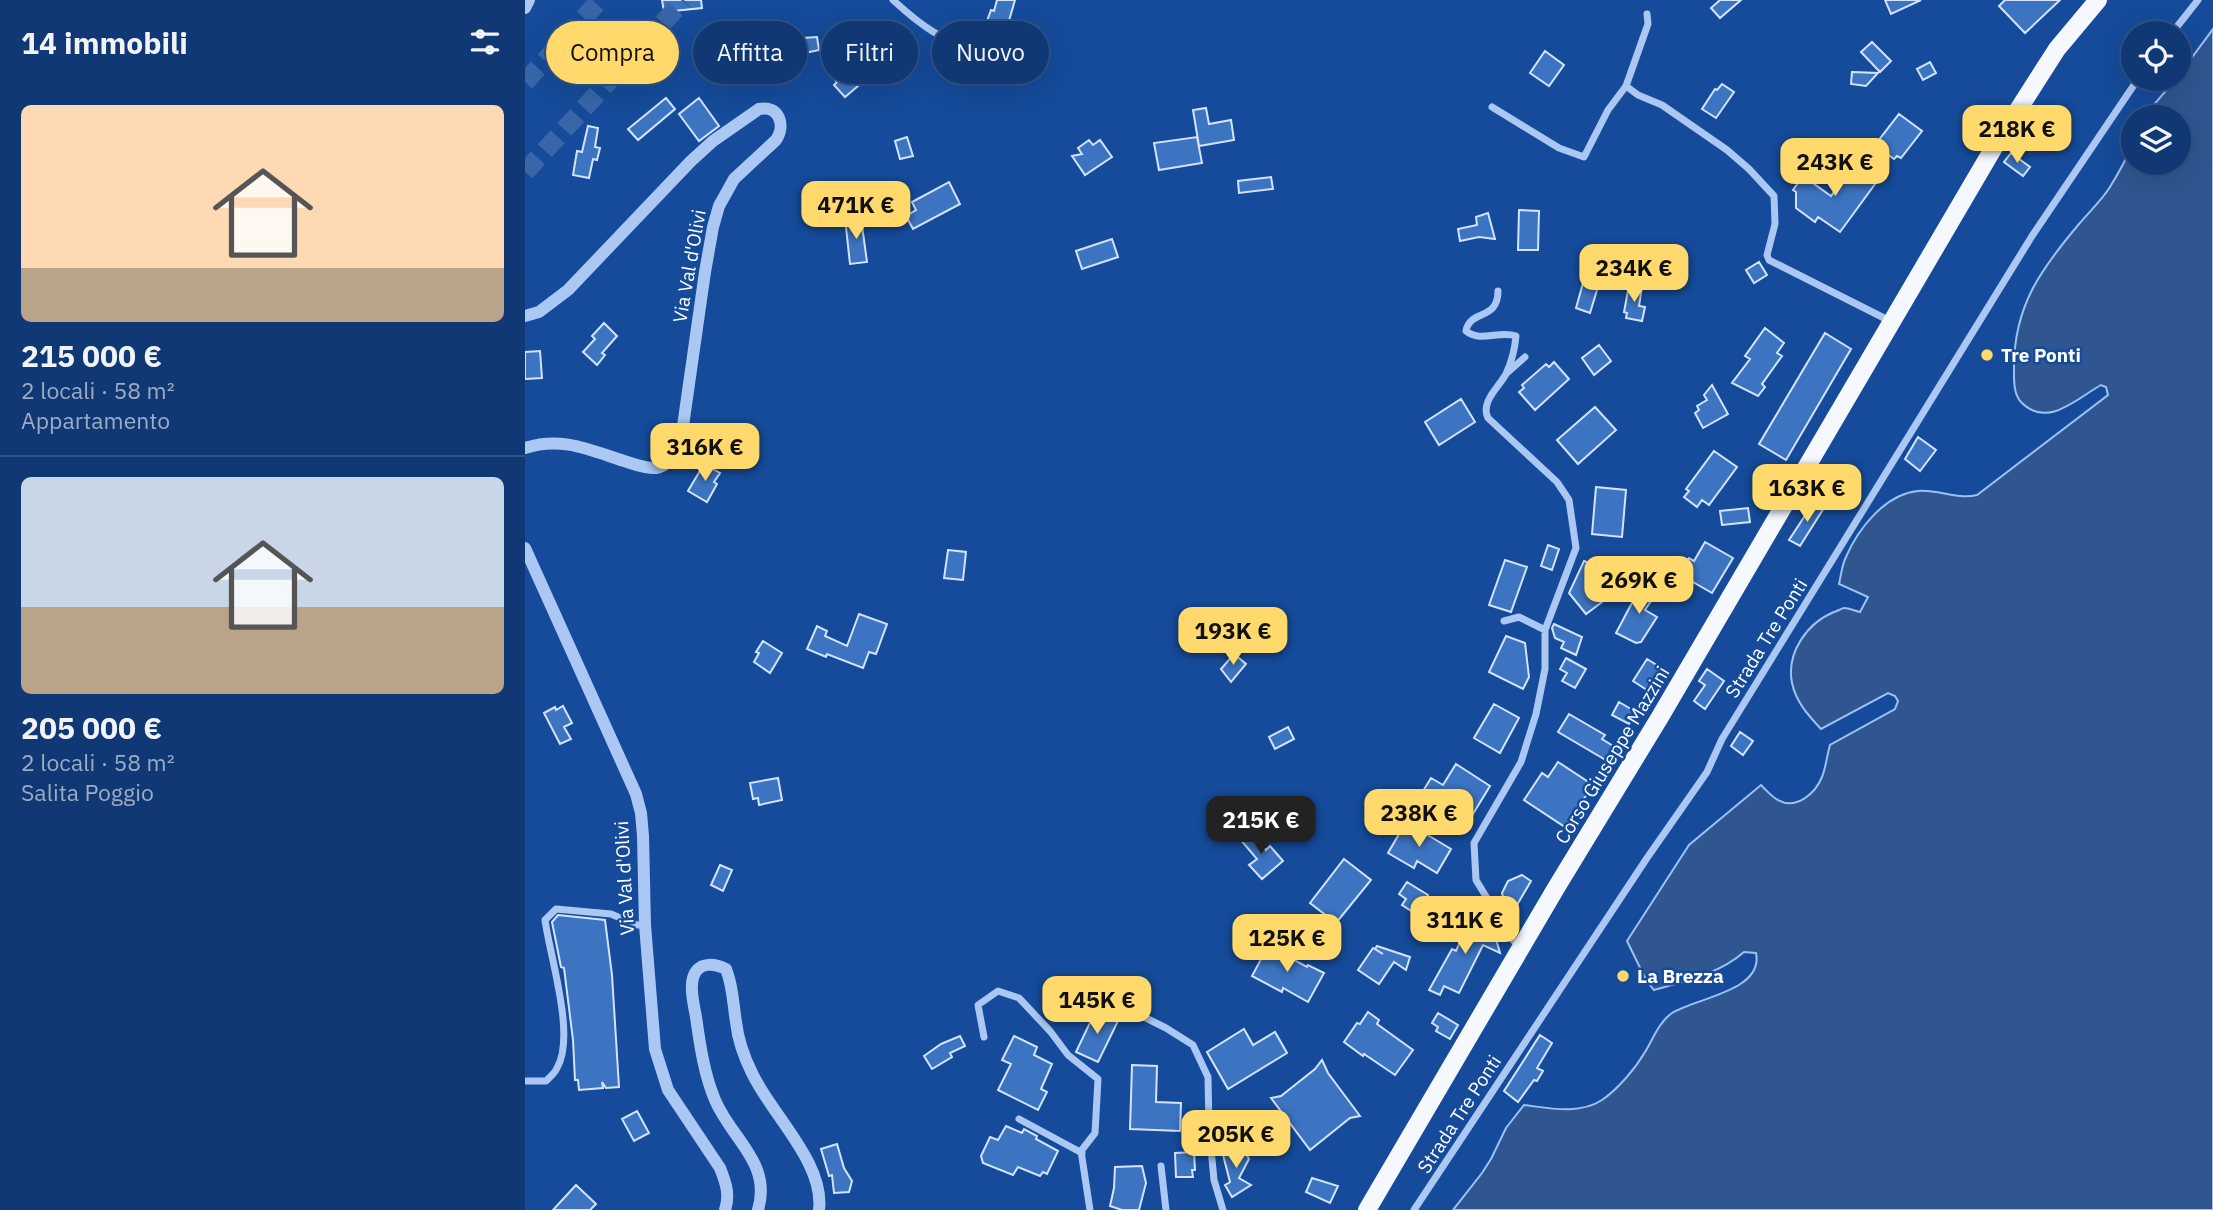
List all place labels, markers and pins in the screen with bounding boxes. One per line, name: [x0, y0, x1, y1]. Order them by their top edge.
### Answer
pin: 218K €: [1960, 106, 2074, 165]
pin: 243K €: [1778, 138, 1892, 198]
pin: 471K €: [799, 182, 913, 241]
pin: 234K €: [1577, 244, 1691, 304]
place label: Tre Ponti: [2001, 343, 2081, 367]
marker: Tre Ponti: [1979, 347, 1995, 363]
pin: 316K €: [648, 424, 762, 483]
pin: 163K €: [1750, 464, 1864, 524]
pin: 269K €: [1582, 556, 1696, 616]
pin: 193K €: [1176, 608, 1290, 667]
pin: 238K €: [1362, 790, 1476, 849]
pin: 215K €: [1204, 796, 1318, 856]
pin: 311K €: [1408, 897, 1522, 956]
pin: 125K €: [1230, 914, 1344, 974]
place label: La Brezza: [1637, 964, 1724, 988]
marker: La Brezza: [1615, 968, 1631, 984]
pin: 145K €: [1040, 976, 1154, 1036]
pin: 205K €: [1179, 1110, 1293, 1170]

